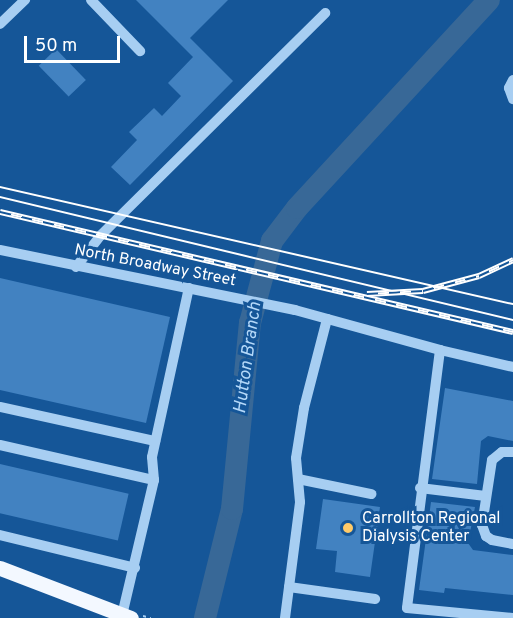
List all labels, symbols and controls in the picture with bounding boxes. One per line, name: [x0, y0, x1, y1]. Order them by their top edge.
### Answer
scale bar: [27, 24, 123, 62]
text: 50 m: [35, 35, 77, 58]
street label: North Broadway Street: [73, 241, 237, 291]
water label: Hutton Branch: [230, 301, 268, 415]
place label: Carrollton Regional Dialysis Center: [362, 509, 501, 547]
marker: Carrollton Regional Dialysis Center: [339, 519, 357, 537]

